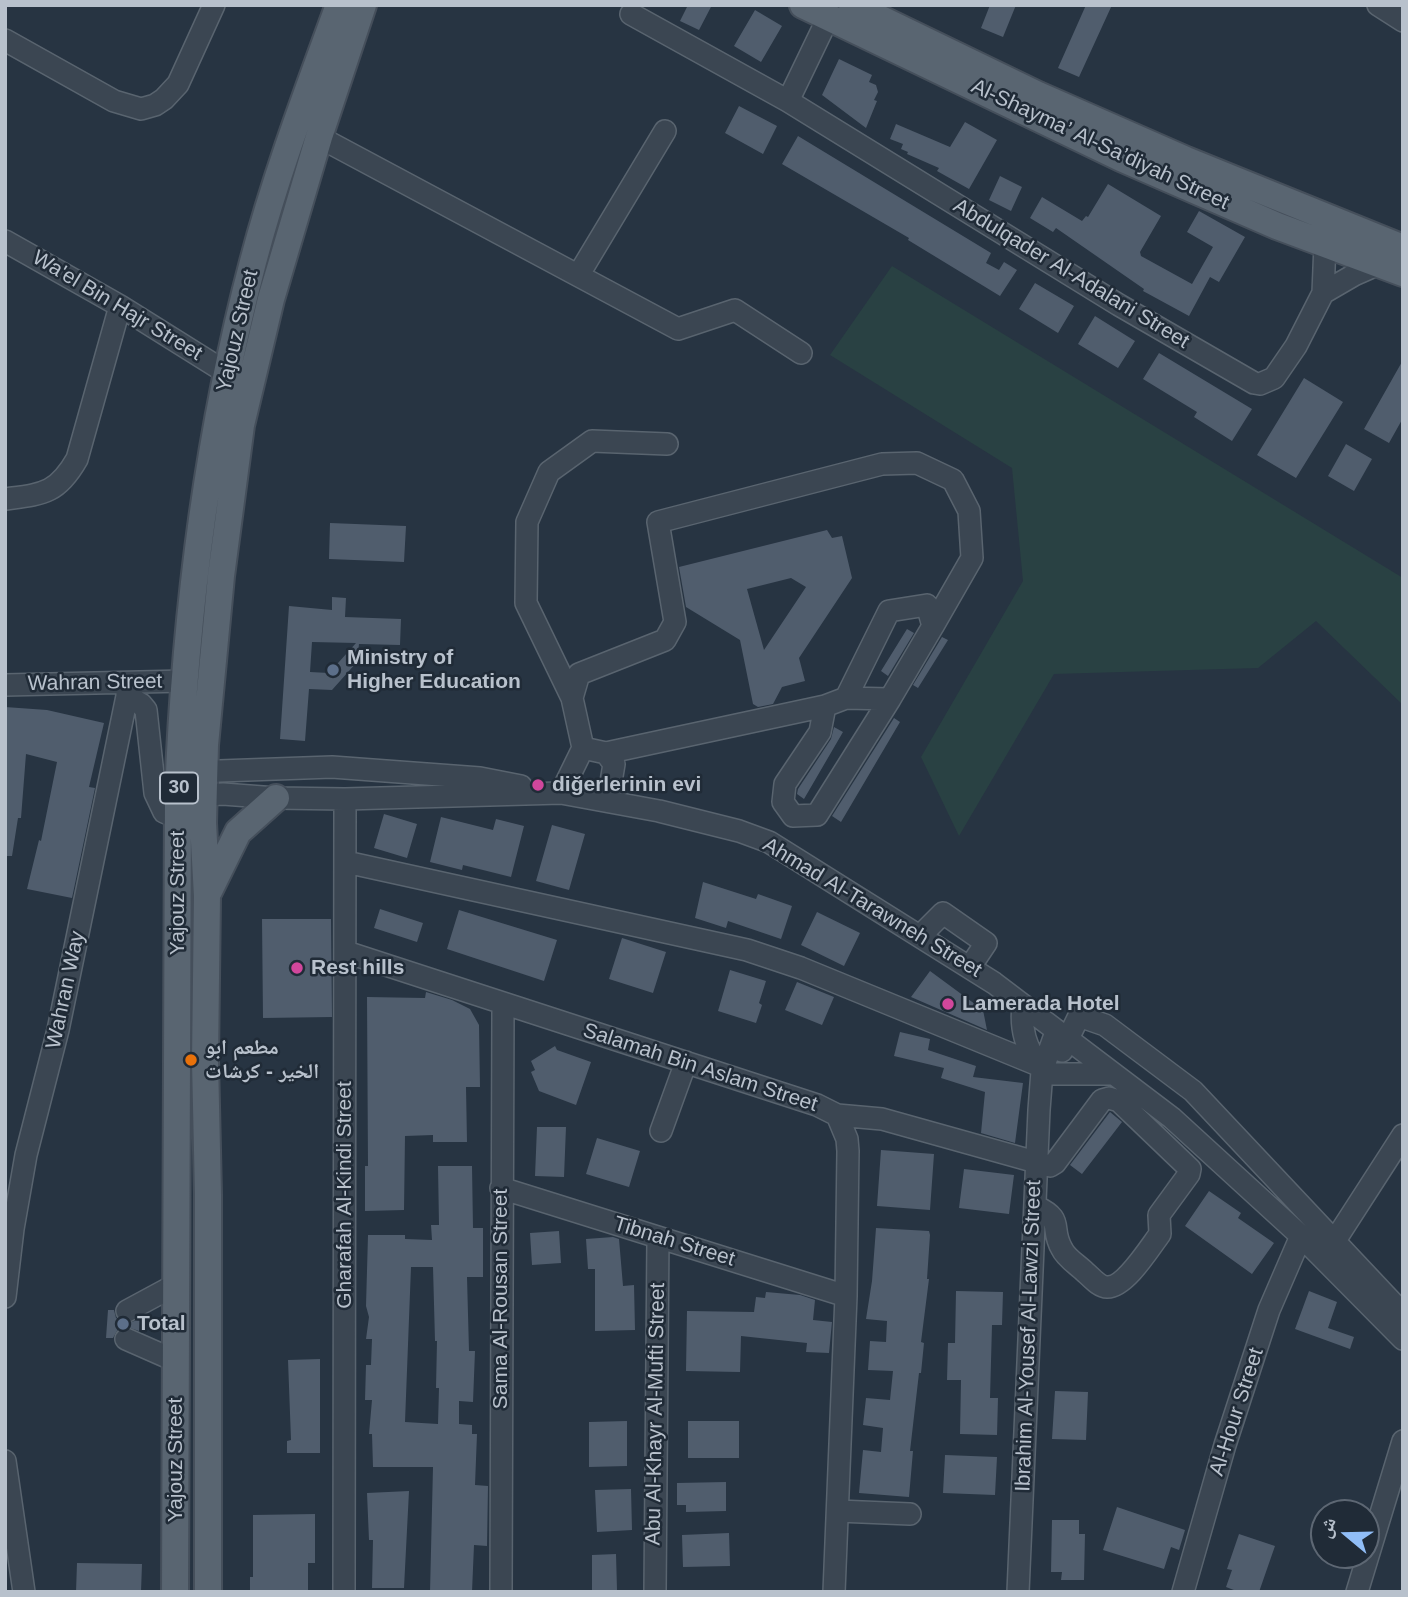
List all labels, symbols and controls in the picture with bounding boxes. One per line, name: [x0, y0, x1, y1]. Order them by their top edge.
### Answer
street label: Al-Shayma’ Al-Sa’diyah Street: [967, 74, 1233, 216]
street label: Abdulqader Al-Adalani Street: [948, 193, 1194, 355]
street label: Wa'el Bin Hajr Street: [28, 245, 206, 367]
street label: Yajouz Street: [212, 268, 264, 394]
place label: Ministry of Higher Education: [347, 645, 521, 695]
marker: Ministry of Higher Education: [325, 662, 341, 678]
street label: Wahran Street: [27, 669, 163, 697]
road number: 30: [160, 772, 198, 804]
place label: diğerlerinin evi: [552, 772, 701, 798]
marker: diğerlerinin evi: [530, 777, 546, 793]
street label: Yajouz Street: [165, 831, 191, 955]
street label: Ahmad Al-Tarawneh Street: [758, 833, 986, 983]
street label: Wahran Way: [41, 929, 91, 1051]
place label: Rest hills: [311, 955, 404, 981]
marker: Rest hills: [289, 960, 305, 976]
place label: Lamerada Hotel: [962, 991, 1120, 1017]
marker: Lamerada Hotel: [940, 996, 956, 1012]
street label: Salamah Bin Aslam Street: [580, 1018, 820, 1118]
place label: مطعم ابو الخير - كرشات: [205, 1035, 319, 1085]
marker: مطعم ابو الخير - كرشات: [183, 1052, 199, 1068]
street label: Gharafah Al-Kindi Street: [332, 1081, 358, 1309]
street label: Ibrahim Al-Yousef Al-Lawzi Street: [1011, 1180, 1047, 1492]
street label: Sama Al-Rousan Street: [488, 1189, 514, 1409]
street label: Tibnah Street: [610, 1212, 738, 1272]
street label: Abu Al-Khayr Al-Mufti Street: [641, 1283, 671, 1545]
place label: Total: [137, 1311, 186, 1337]
marker: Total: [115, 1316, 131, 1332]
street label: Al-Hour Street: [1204, 1345, 1270, 1479]
street label: Yajouz Street: [163, 1398, 189, 1522]
north arrow: [1310, 1499, 1380, 1569]
text: ش: [1313, 1515, 1340, 1541]

